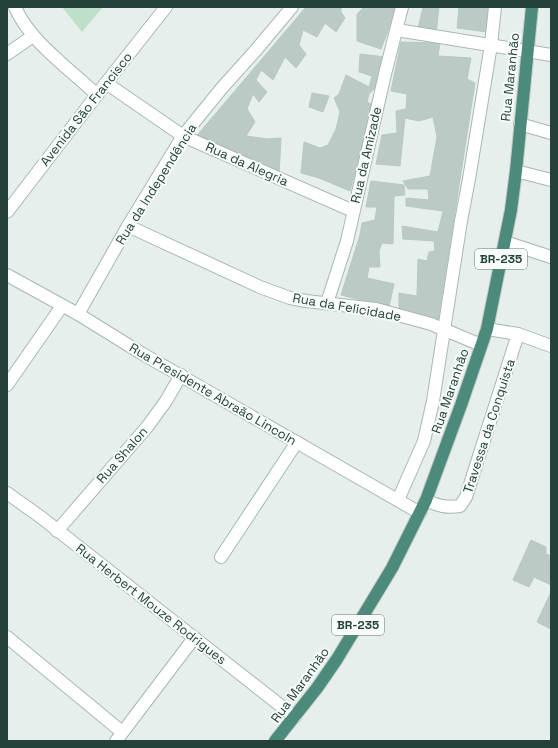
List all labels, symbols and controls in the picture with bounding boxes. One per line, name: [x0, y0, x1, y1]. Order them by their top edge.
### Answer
street label: Rua Maranhão: [497, 32, 523, 122]
street label: Avenida São Francisco: [36, 49, 136, 169]
street label: Rua da Amizade: [347, 105, 385, 205]
street label: Rua da Independência: [112, 120, 201, 248]
street label: Rua da Alegria: [203, 138, 292, 190]
road number: BR-235: [475, 249, 527, 269]
street label: Rua da Felicidade: [291, 289, 403, 325]
street label: Rua Presidente Abraão Lincoln: [126, 339, 300, 449]
street label: Rua Maranhão: [427, 346, 473, 436]
street label: Travessa da Conquista: [459, 356, 519, 495]
street label: Rua Shalon: [93, 423, 151, 487]
street label: Rua Herbert Mouze Rodrigues: [72, 540, 230, 668]
road number: BR-235: [332, 615, 384, 635]
street label: Rua Maranhão: [267, 644, 333, 726]

